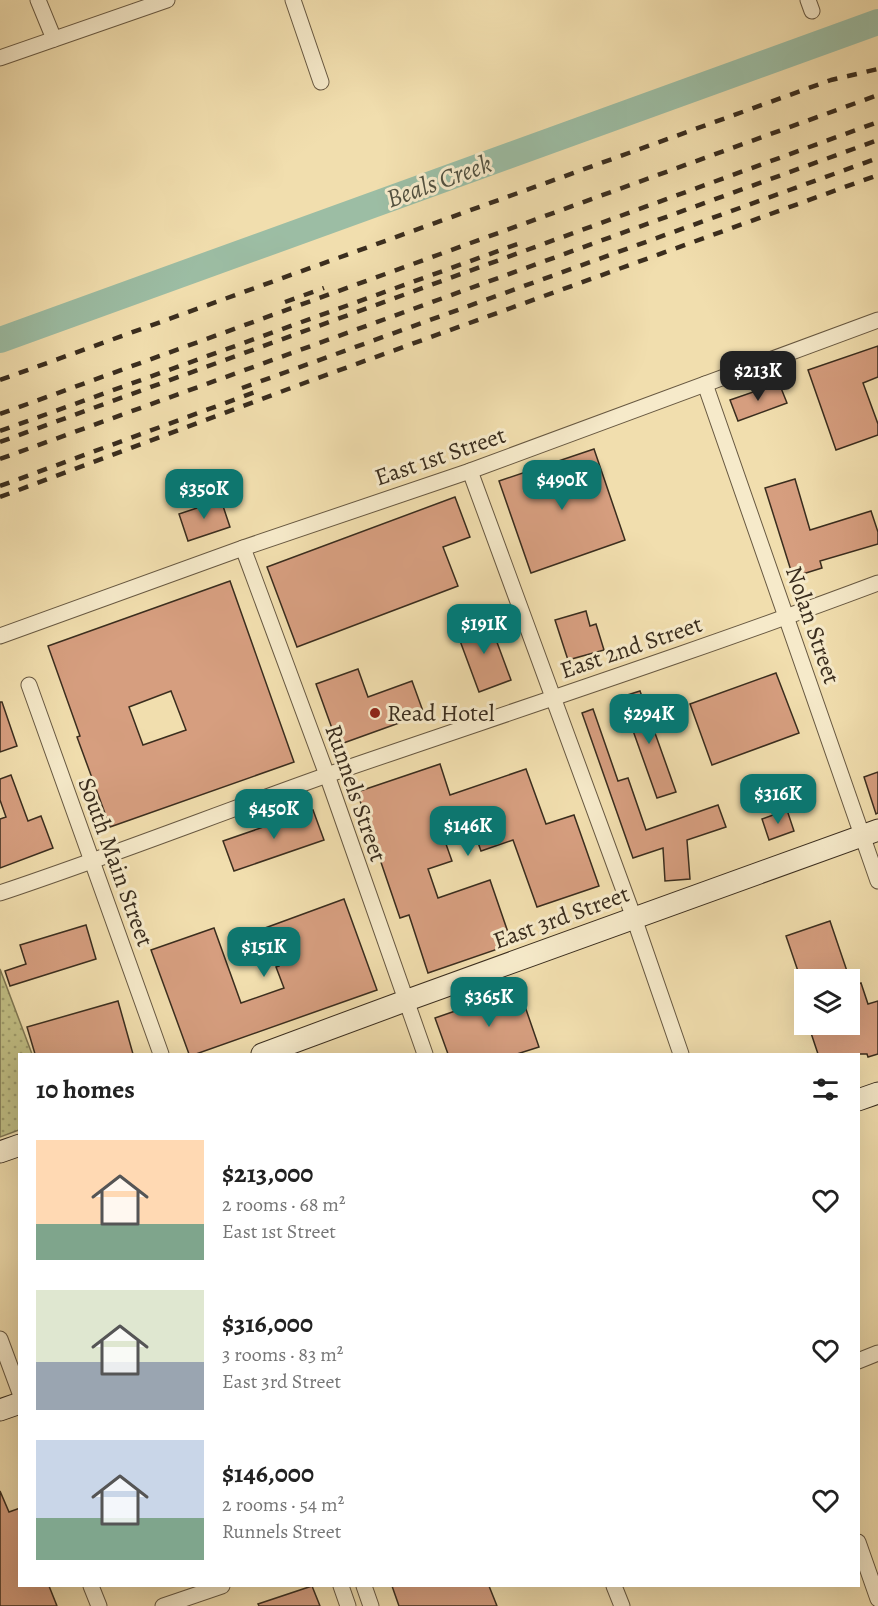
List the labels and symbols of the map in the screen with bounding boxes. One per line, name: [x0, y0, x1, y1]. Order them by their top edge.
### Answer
water label: Beals Creek: [381, 146, 497, 216]
pin: $213K: [716, 351, 800, 402]
street label: East 1st Street: [370, 419, 510, 493]
pin: $490K: [520, 460, 604, 511]
pin: $350K: [162, 469, 246, 520]
street label: Nolan Street: [778, 562, 848, 688]
pin: $191K: [442, 604, 526, 655]
street label: East 2nd Street: [556, 608, 706, 686]
pin: $294K: [607, 694, 691, 745]
place label: Read Hotel: [387, 697, 495, 729]
marker: Read Hotel: [368, 706, 382, 720]
street label: Runnels Street: [318, 720, 394, 866]
street label: South Main Street: [71, 773, 161, 951]
pin: $316K: [736, 774, 820, 825]
pin: $450K: [232, 789, 316, 840]
pin: $146K: [426, 806, 510, 857]
street label: East 3rd Street: [488, 878, 634, 956]
pin: $151K: [222, 927, 306, 978]
pin: $365K: [447, 977, 531, 1028]

